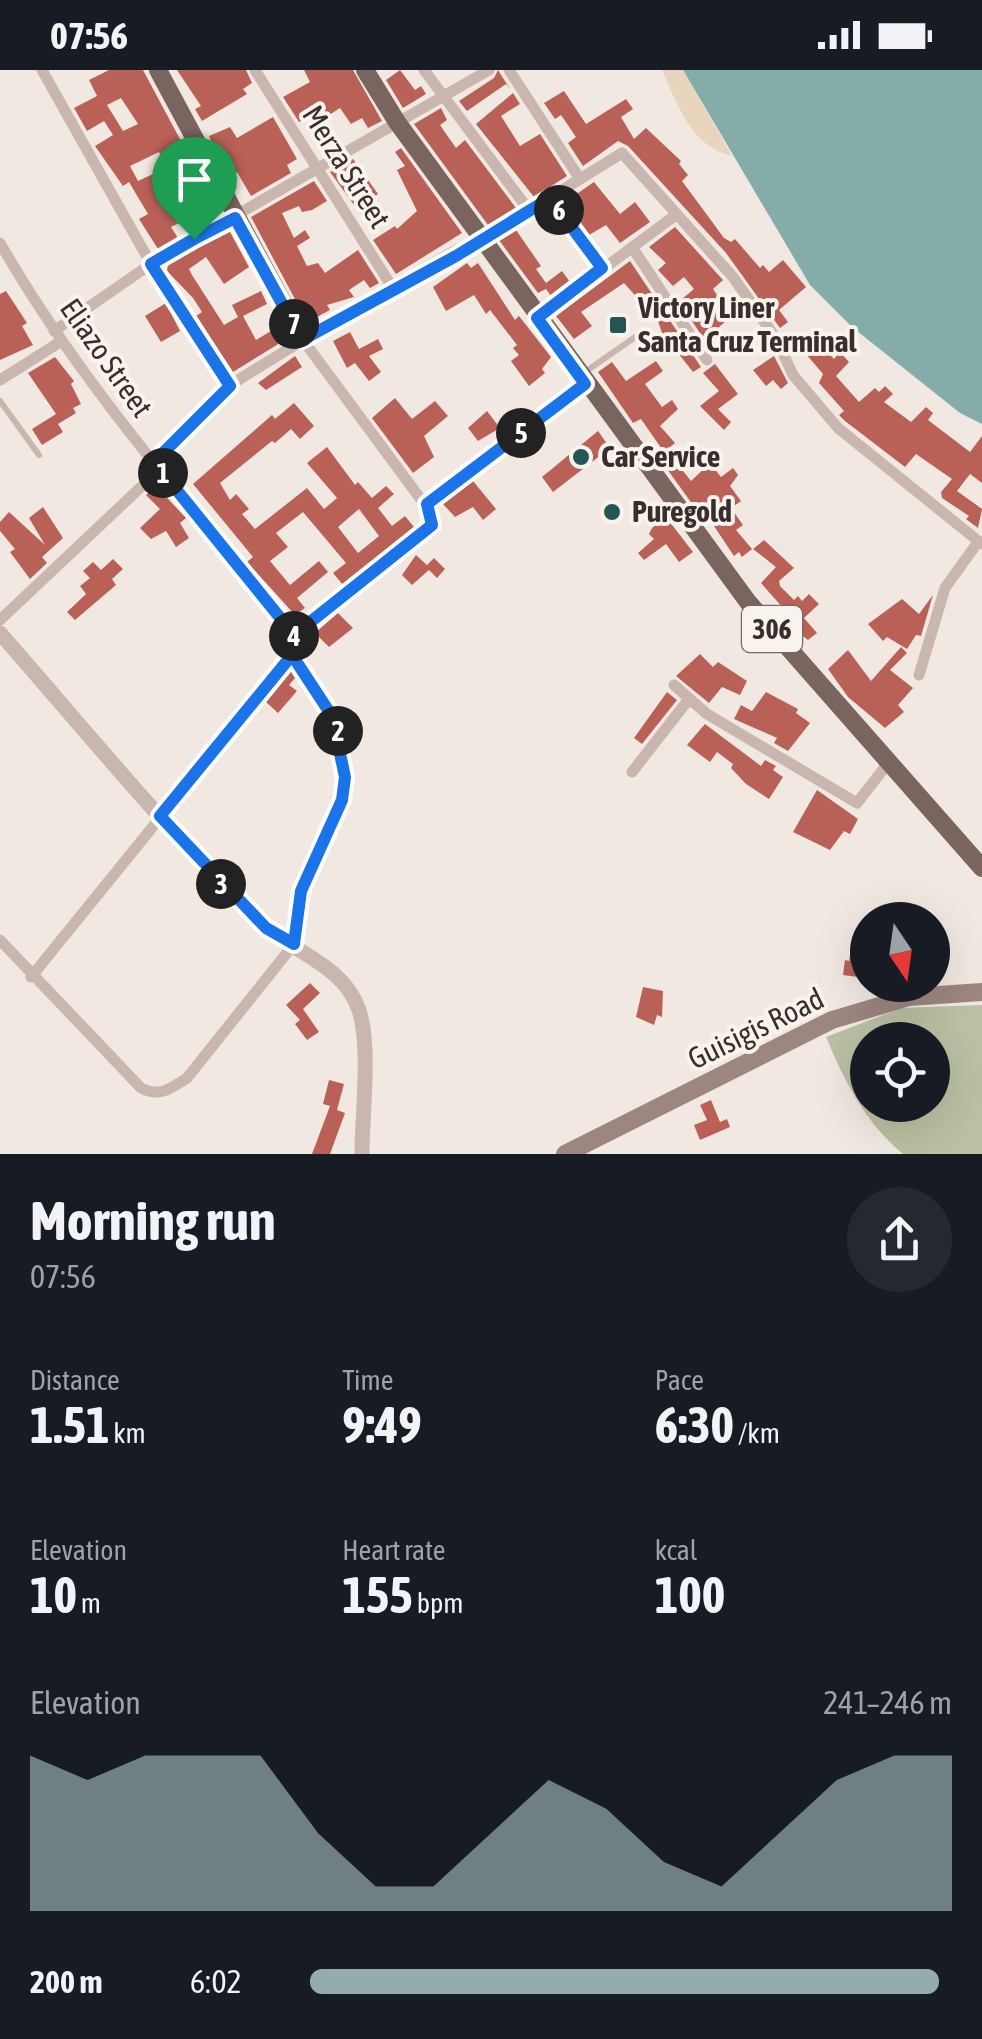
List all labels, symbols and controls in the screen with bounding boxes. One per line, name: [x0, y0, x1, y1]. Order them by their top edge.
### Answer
text: 07:56: [50, 14, 128, 57]
street label: Merza Street: [296, 99, 398, 234]
pin: [152, 137, 237, 240]
icon: arrive: [167, 152, 222, 207]
pin: 6: [534, 185, 584, 235]
text: 6: [552, 194, 566, 226]
place label: Victory Liner Santa Cruz Terminal: [637, 290, 857, 358]
street label: Eliazo Street: [54, 292, 160, 423]
pin: 7: [269, 299, 319, 349]
text: 7: [287, 308, 301, 340]
marker: Victory Liner Santa Cruz Terminal: [607, 314, 629, 336]
pin: 5: [496, 408, 546, 458]
text: 5: [514, 417, 528, 449]
place label: Car Service: [601, 439, 720, 473]
marker: Car Service: [570, 446, 592, 468]
pin: 1: [138, 448, 188, 498]
text: 1: [156, 457, 170, 489]
place label: Puregold: [632, 494, 732, 528]
marker: Puregold: [601, 501, 623, 523]
road number: 306: [742, 606, 802, 652]
pin: 4: [269, 611, 319, 661]
text: 4: [287, 620, 301, 652]
pin: 2: [313, 706, 363, 756]
text: 2: [331, 715, 345, 747]
pin: 3: [196, 859, 246, 909]
text: 3: [214, 868, 228, 900]
north arrow: [850, 902, 950, 1002]
map controls: [850, 902, 950, 1122]
street label: Guisigis Road: [682, 981, 829, 1076]
button: locate: [850, 1022, 950, 1122]
button: share: [847, 1187, 952, 1292]
text: Morning run: [30, 1189, 276, 1252]
text: 07:56: [30, 1258, 96, 1295]
text: Distance: [30, 1364, 120, 1396]
text: Time: [342, 1364, 393, 1396]
text: Pace: [655, 1364, 704, 1396]
text: 1.51: [30, 1396, 109, 1454]
text: 9:49: [342, 1396, 422, 1454]
text: 6:30: [655, 1396, 734, 1454]
text: km: [109, 1417, 146, 1449]
text: /km: [734, 1417, 780, 1449]
text: Elevation: [30, 1534, 127, 1566]
text: Heart rate: [342, 1534, 445, 1566]
text: kcal: [655, 1534, 697, 1566]
text: 10: [30, 1566, 77, 1624]
text: 155: [342, 1566, 413, 1624]
text: 100: [655, 1566, 725, 1624]
text: m: [77, 1587, 101, 1619]
text: bpm: [413, 1587, 463, 1619]
text: Elevation: [30, 1684, 141, 1721]
text: 241–246 m: [823, 1684, 952, 1721]
text: 200 m: [30, 1963, 103, 2000]
text: 6:02: [190, 1963, 241, 2000]

